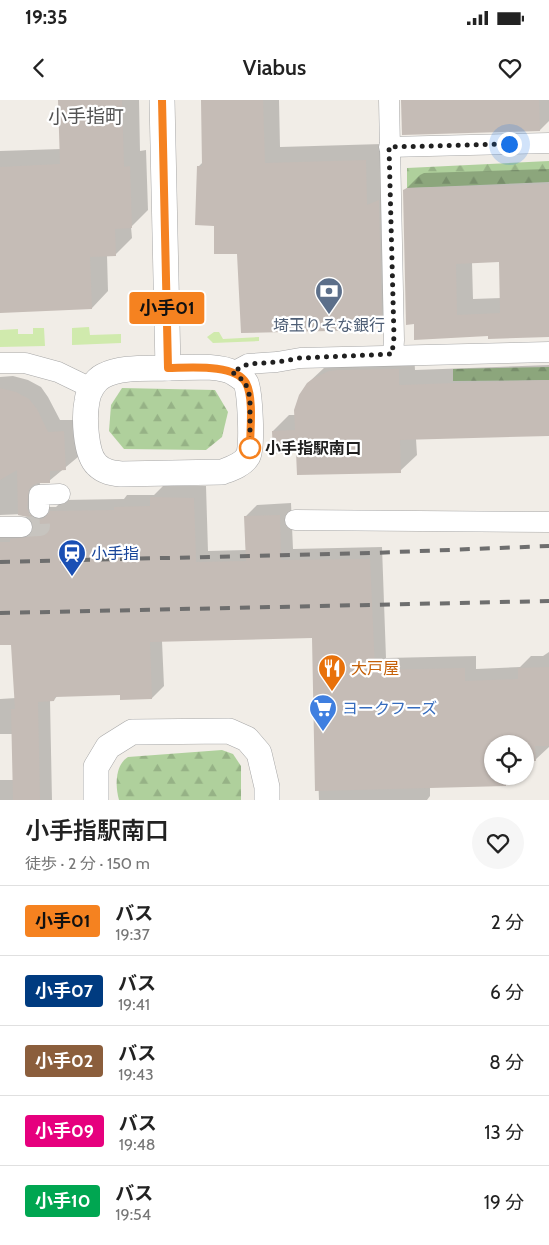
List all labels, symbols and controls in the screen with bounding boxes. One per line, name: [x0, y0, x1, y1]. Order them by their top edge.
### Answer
text: 19:35: [25, 6, 67, 29]
icon: back: [25, 54, 53, 82]
text: Viabus: [243, 54, 306, 81]
icon: heart: [496, 54, 524, 82]
district label: 小手指町: [48, 105, 124, 128]
your location: [497, 132, 522, 157]
bank icon: 埼玉りそな銀行: [314, 276, 344, 315]
line badge: 小手01: [132, 292, 202, 324]
text: 小手01: [139, 297, 195, 319]
place label: 埼玉りそな銀行: [273, 316, 385, 335]
marker: 小手指駅南口: [239, 437, 261, 459]
place label: 小手指駅南口: [265, 439, 361, 458]
station icon: 小手指: [57, 538, 87, 577]
place label: 小手指: [91, 544, 139, 563]
restaurant icon: 大戸屋: [317, 653, 347, 692]
place label: 大戸屋: [351, 659, 399, 678]
supermarket icon: ヨークフーズ: [308, 693, 338, 732]
place label: ヨークフーズ: [342, 699, 437, 718]
map controls: [484, 735, 534, 785]
button: locate: [484, 735, 534, 785]
text: 小手指駅南口: [25, 816, 169, 845]
button: heart: [472, 817, 524, 869]
text: 徒歩 · 2 分 · 150 m: [25, 854, 150, 873]
text: バス: [115, 902, 153, 925]
text: 小手01: [35, 910, 90, 932]
text: 2 分: [491, 911, 524, 934]
text: 19:37: [115, 925, 150, 944]
text: バス: [118, 972, 156, 995]
text: 小手07: [35, 980, 93, 1002]
text: 6 分: [490, 981, 524, 1004]
text: 19:41: [118, 995, 150, 1014]
text: バス: [118, 1042, 156, 1065]
text: 小手02: [35, 1050, 93, 1072]
text: 8 分: [489, 1051, 524, 1074]
text: 19:43: [118, 1065, 154, 1084]
text: バス: [119, 1112, 157, 1135]
text: 小手09: [35, 1120, 94, 1142]
text: 13 分: [484, 1121, 524, 1144]
text: 19:48: [119, 1135, 155, 1154]
text: バス: [115, 1182, 153, 1205]
text: 小手10: [35, 1190, 90, 1212]
text: 19 分: [484, 1191, 524, 1214]
text: 19:54: [115, 1205, 151, 1224]

